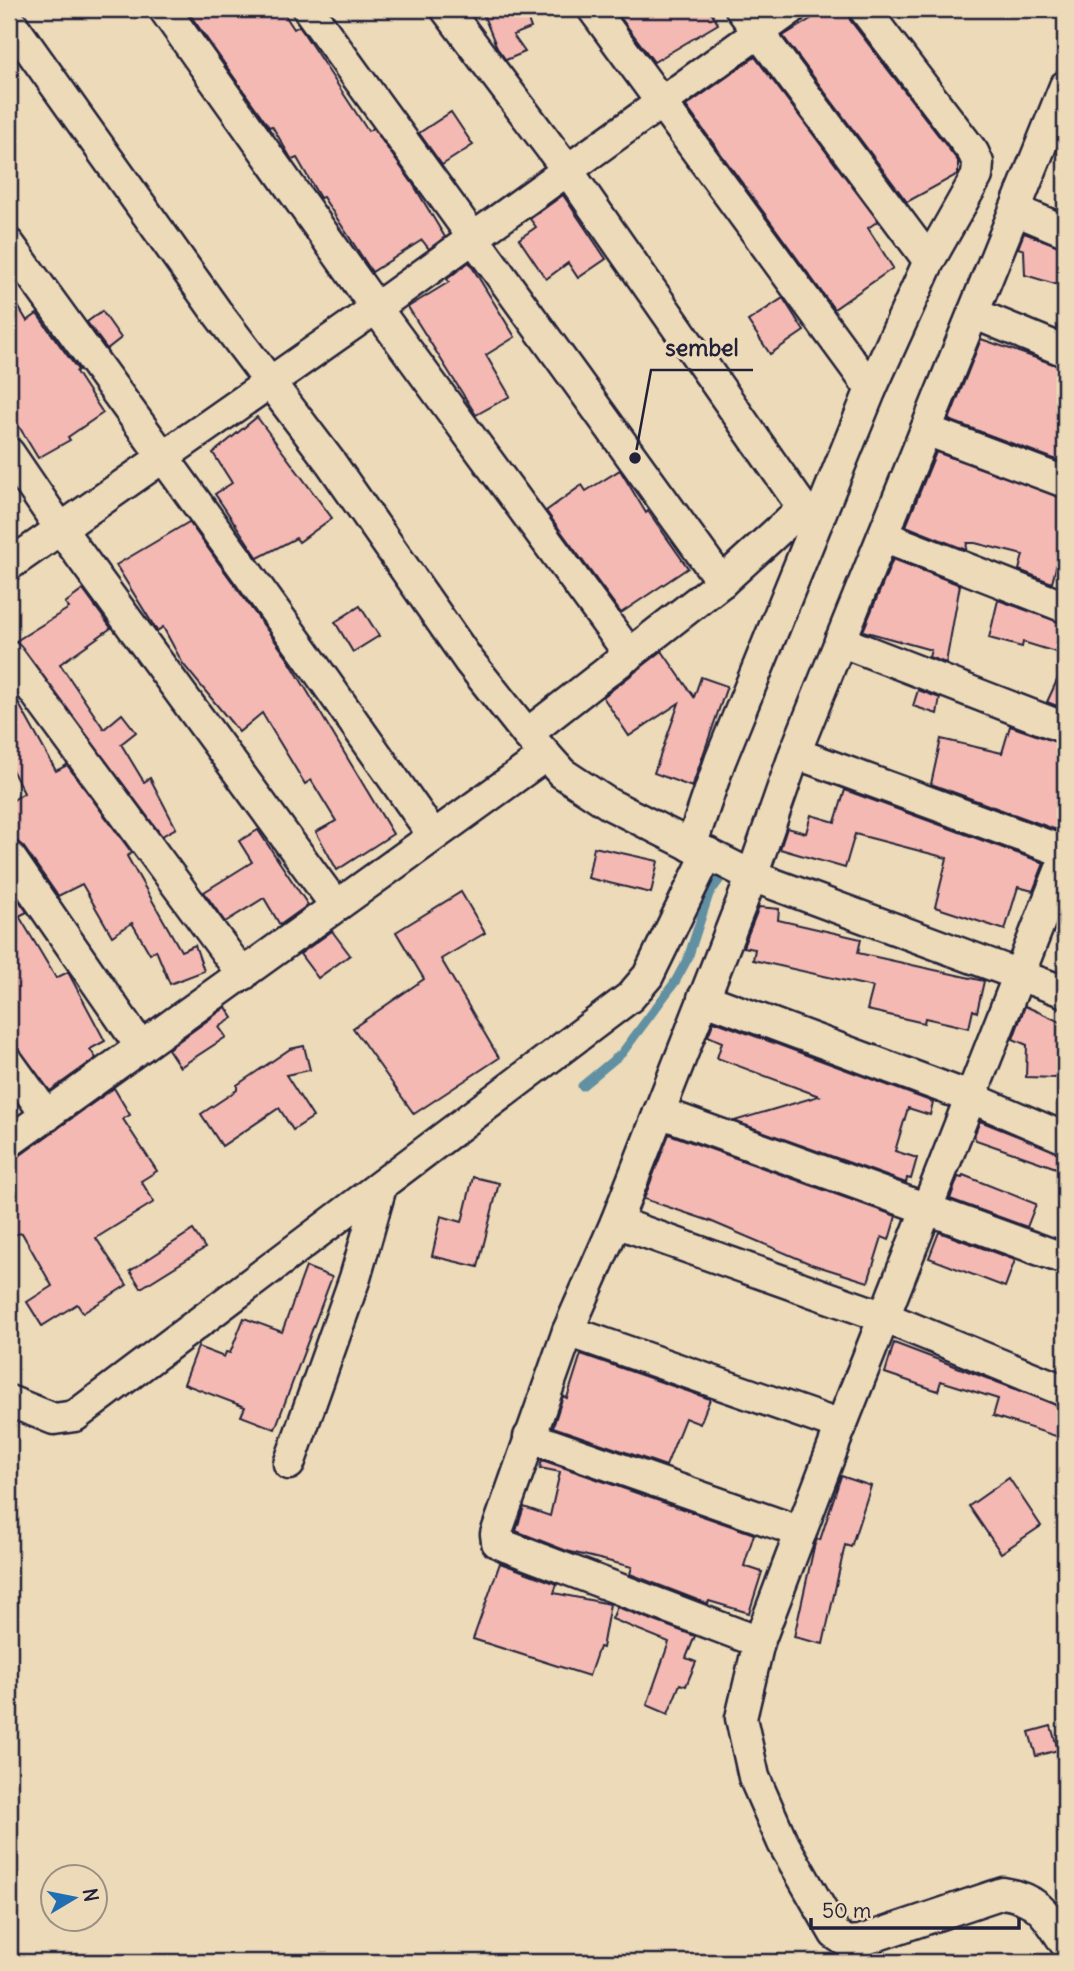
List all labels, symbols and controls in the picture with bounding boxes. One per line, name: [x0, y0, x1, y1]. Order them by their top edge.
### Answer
callout: sembel: [651, 326, 753, 370]
text: sembel: [665, 333, 739, 362]
north arrow: [38, 1862, 108, 1932]
text: N: [78, 1886, 104, 1904]
scale bar: [811, 1887, 1020, 1931]
text: 50 m: [822, 1897, 871, 1924]

